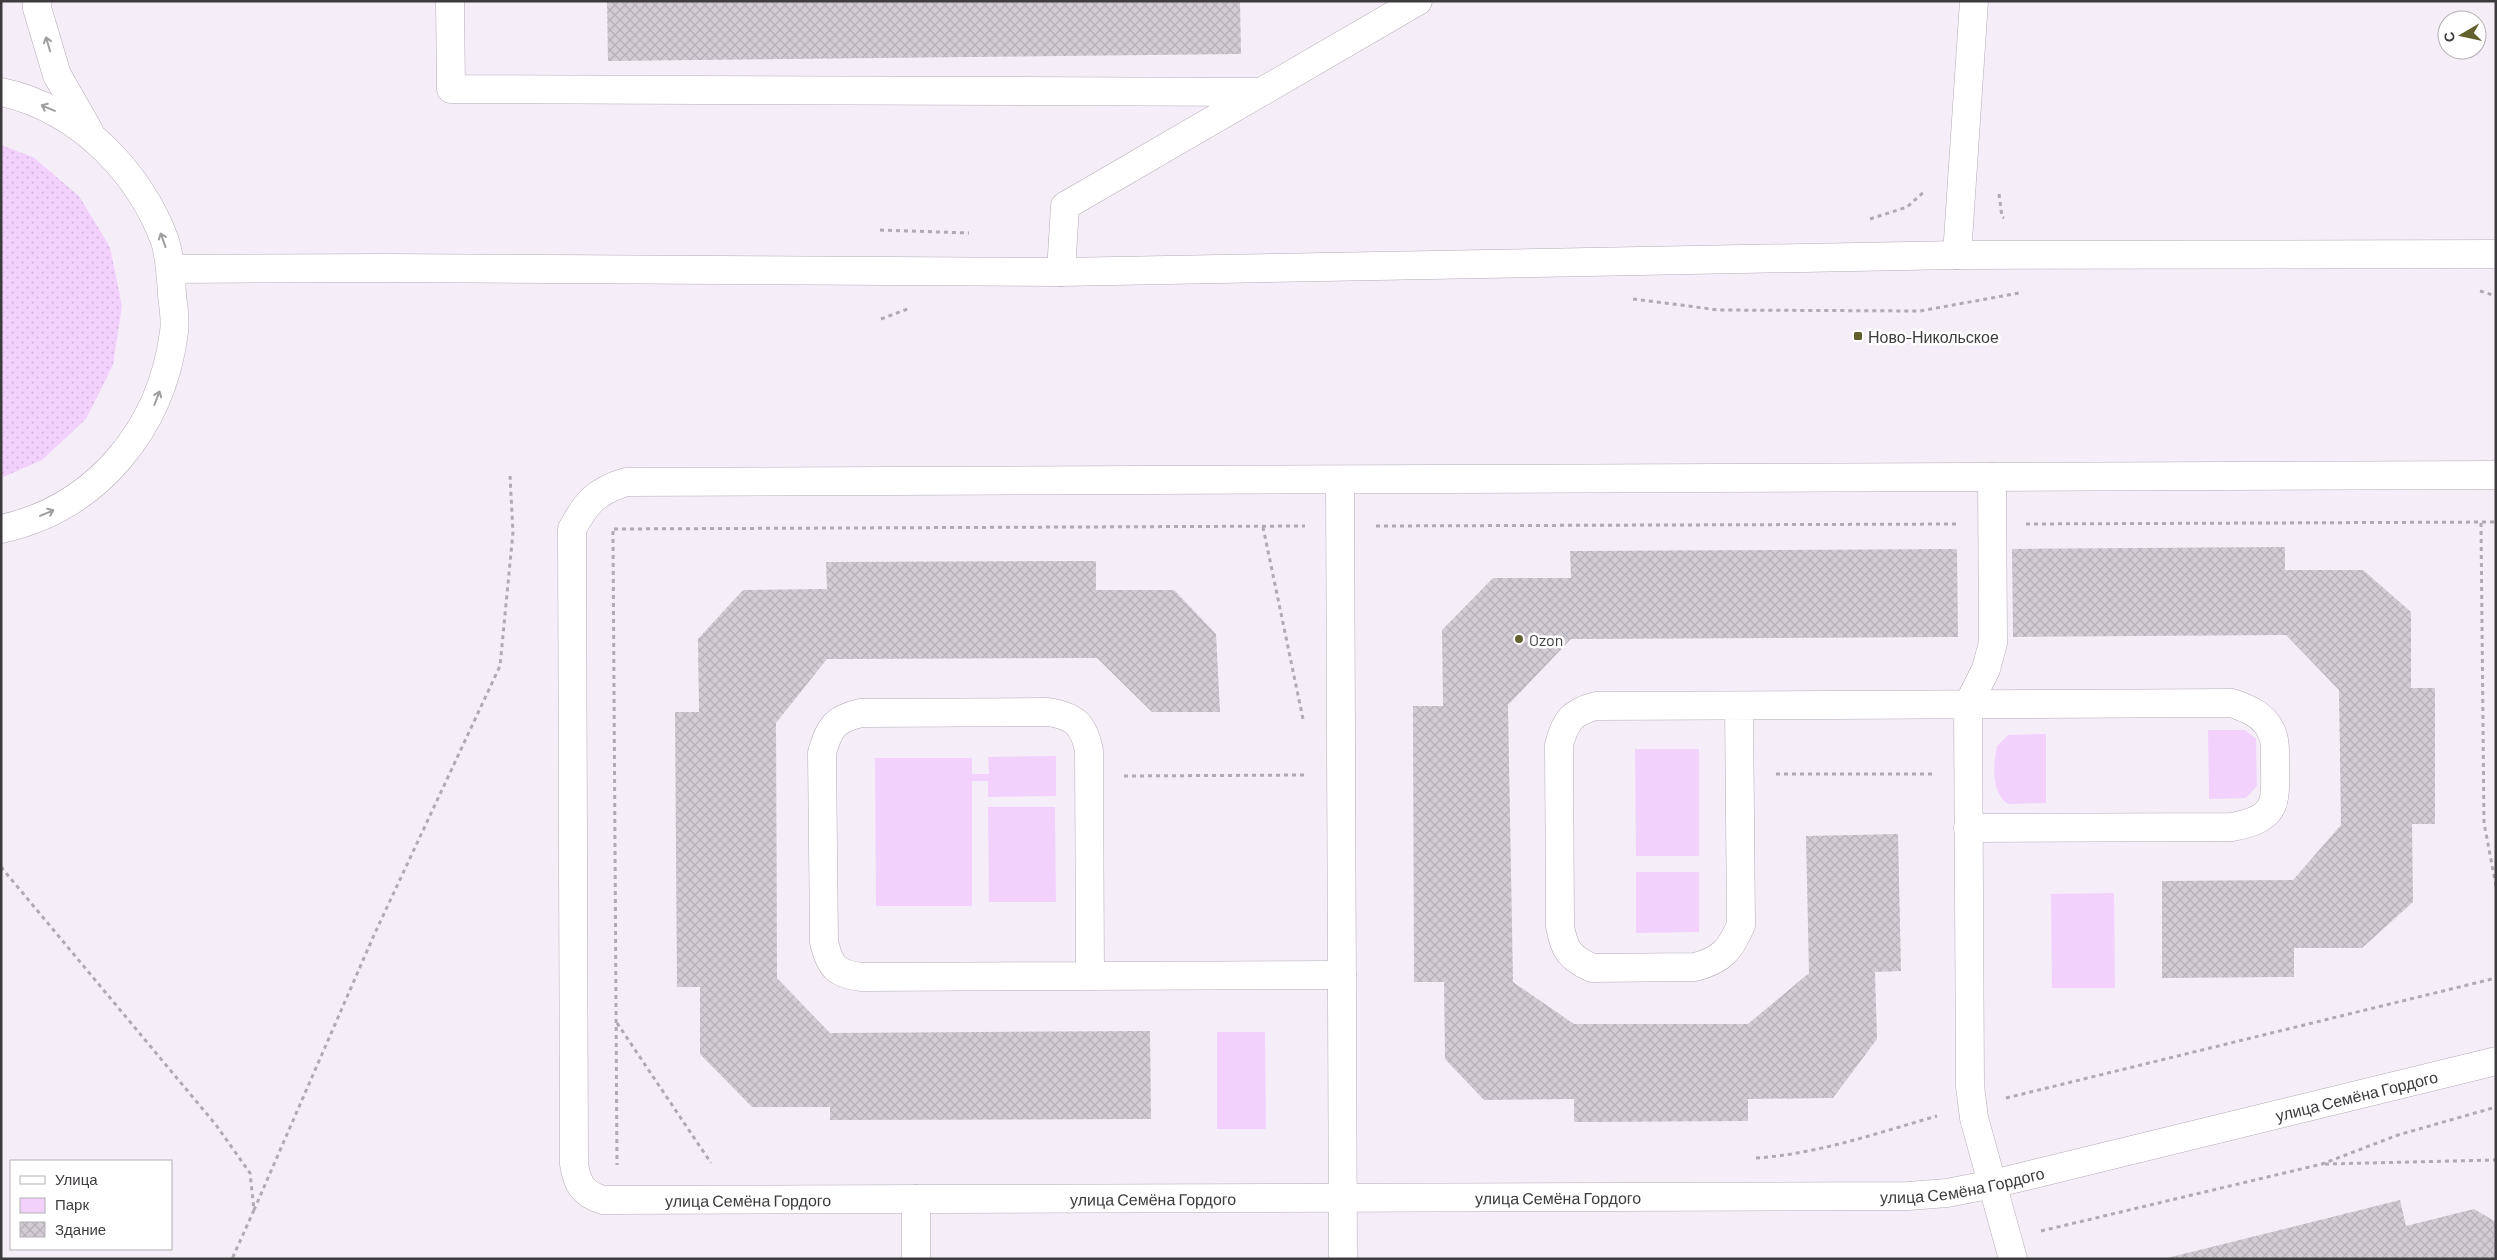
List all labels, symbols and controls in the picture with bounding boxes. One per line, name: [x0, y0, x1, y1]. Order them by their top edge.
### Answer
north arrow: [2437, 10, 2487, 60]
text: С: [2439, 31, 2458, 43]
one-way arrow: [42, 37, 52, 53]
one-way arrow: [40, 103, 55, 112]
one-way arrow: [158, 232, 167, 248]
place label: Ново-Никольское: [1868, 327, 1999, 346]
marker: Ново-Никольское: [1852, 330, 1864, 342]
one-way arrow: [153, 391, 162, 406]
one-way arrow: [39, 507, 54, 517]
place label: Ozon: [1529, 630, 1563, 649]
marker: Ozon: [1513, 633, 1525, 645]
street label: улица Семёна Гордого: [2273, 1066, 2439, 1124]
legend: [10, 1160, 172, 1250]
street label: улица Семёна Гордого: [1880, 1162, 2046, 1206]
text: Улица: [55, 1170, 98, 1188]
street label: улица Семёна Гордого: [1475, 1187, 1641, 1207]
street label: улица Семёна Гордого: [1070, 1189, 1236, 1208]
street label: улица Семёна Гордого: [665, 1190, 831, 1209]
text: Парк: [55, 1195, 89, 1213]
text: Здание: [55, 1220, 106, 1238]

